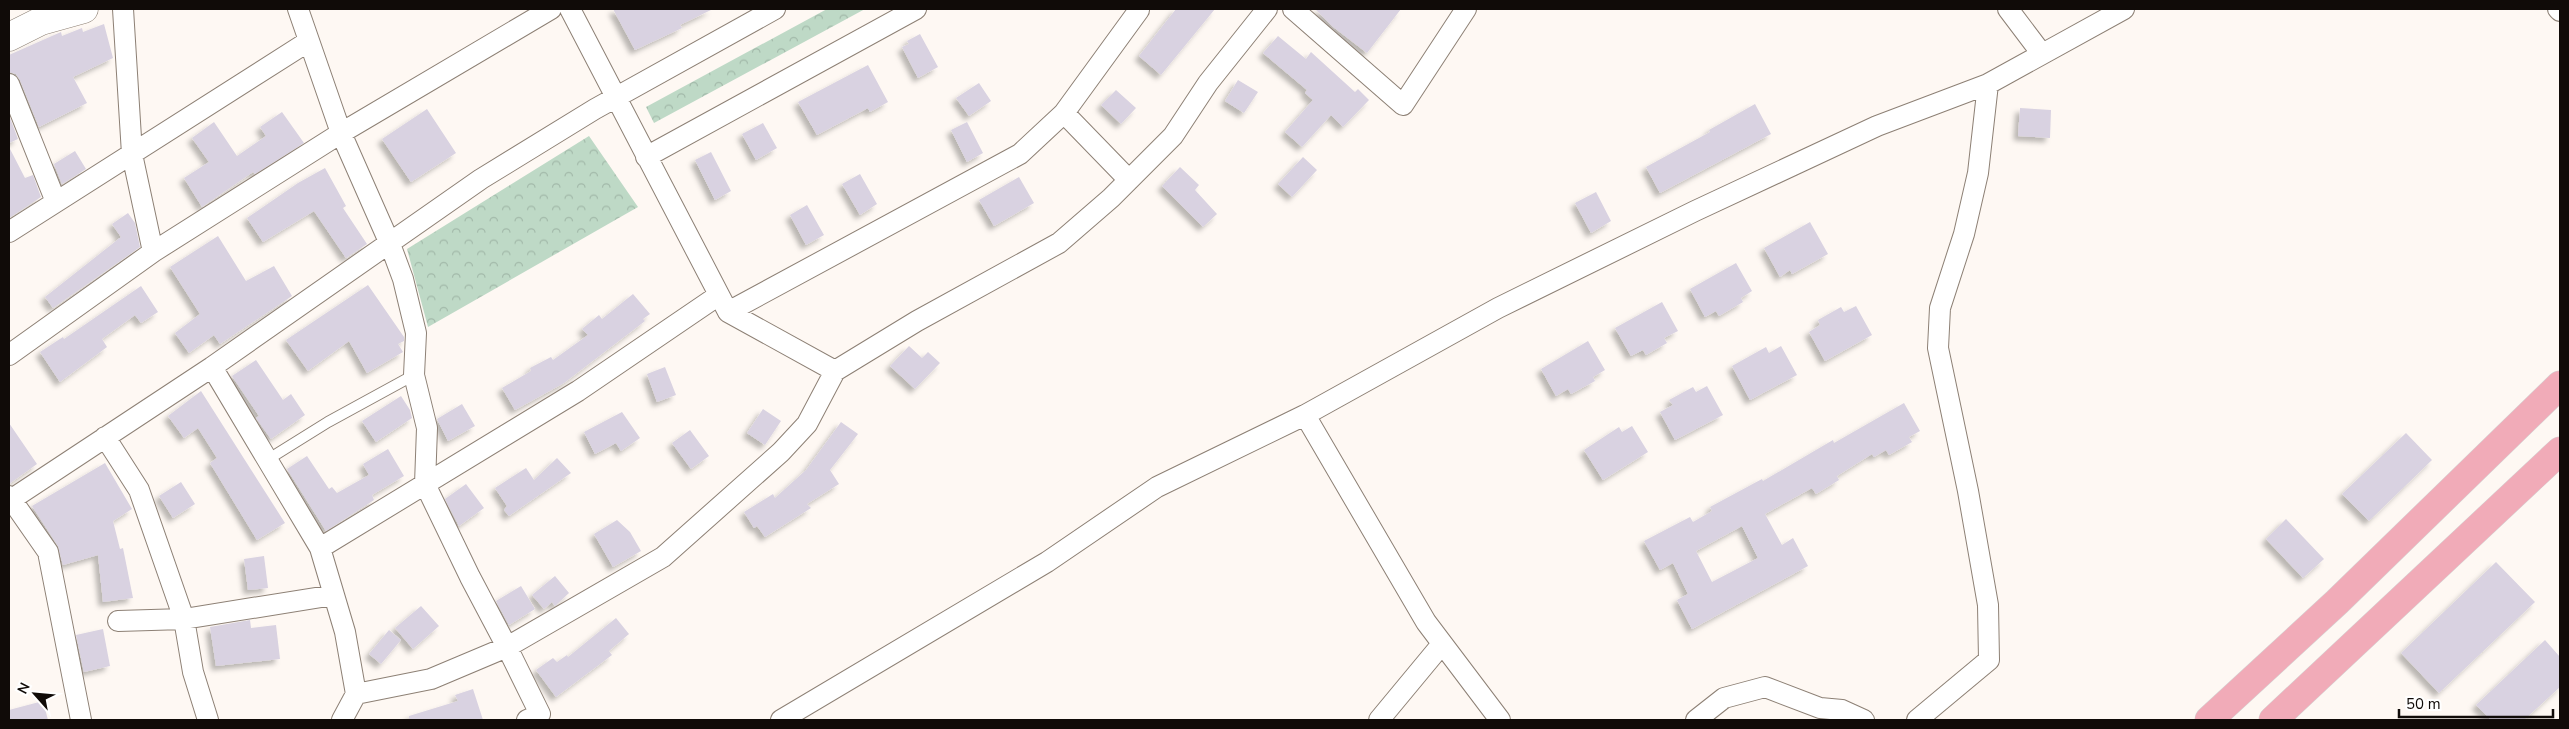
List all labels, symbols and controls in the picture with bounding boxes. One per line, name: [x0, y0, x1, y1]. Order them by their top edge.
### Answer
north arrow: [10, 669, 60, 719]
text: N: [13, 679, 35, 697]
scale bar: [2399, 686, 2553, 718]
text: 50 m: [2406, 694, 2441, 714]

